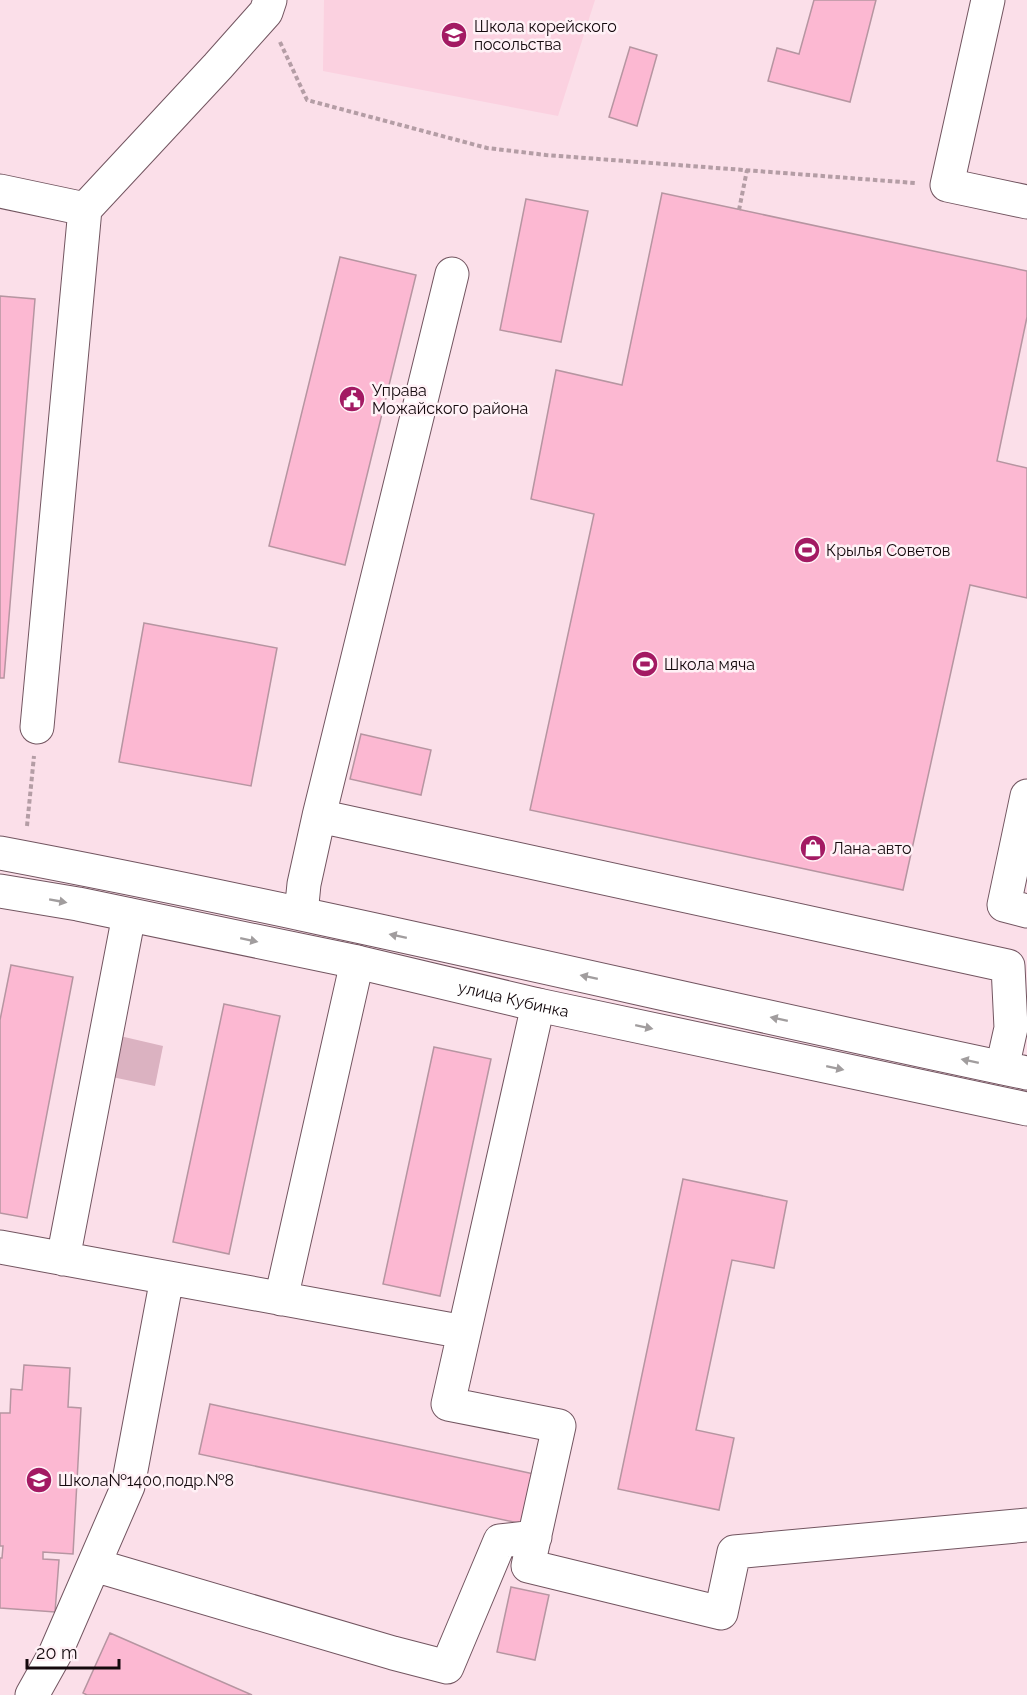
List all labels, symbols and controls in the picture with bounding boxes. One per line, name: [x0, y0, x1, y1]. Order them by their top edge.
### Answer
place label: Школа корейского посольства: [474, 17, 617, 54]
school or university icon: Школа корейского посольства: [439, 20, 469, 50]
place label: Управа Можайского района: [372, 381, 528, 418]
public building icon: Управа Можайского района: [337, 384, 367, 414]
sports icon: Крылья Советов: [792, 535, 822, 565]
place label: Крылья Советов: [826, 541, 950, 560]
sports icon: Школа мяча: [630, 649, 660, 679]
place label: Школа мяча: [664, 655, 755, 674]
shop icon: Лана-авто: [798, 833, 828, 863]
place label: Лана-авто: [832, 839, 912, 858]
one-way arrow: [48, 897, 67, 906]
one-way arrow: [389, 930, 408, 940]
one-way arrow: [239, 936, 258, 945]
one-way arrow: [580, 972, 598, 982]
street label: улица Кубинка: [456, 977, 571, 1021]
one-way arrow: [770, 1014, 789, 1023]
one-way arrow: [635, 1023, 653, 1033]
one-way arrow: [960, 1056, 979, 1065]
one-way arrow: [825, 1064, 844, 1073]
school or university icon: Школа№1400,подр.№8: [24, 1465, 54, 1495]
place label: Школа№1400,подр.№8: [58, 1471, 234, 1490]
scale bar: [27, 1632, 118, 1670]
text: 20 m: [36, 1642, 78, 1663]

